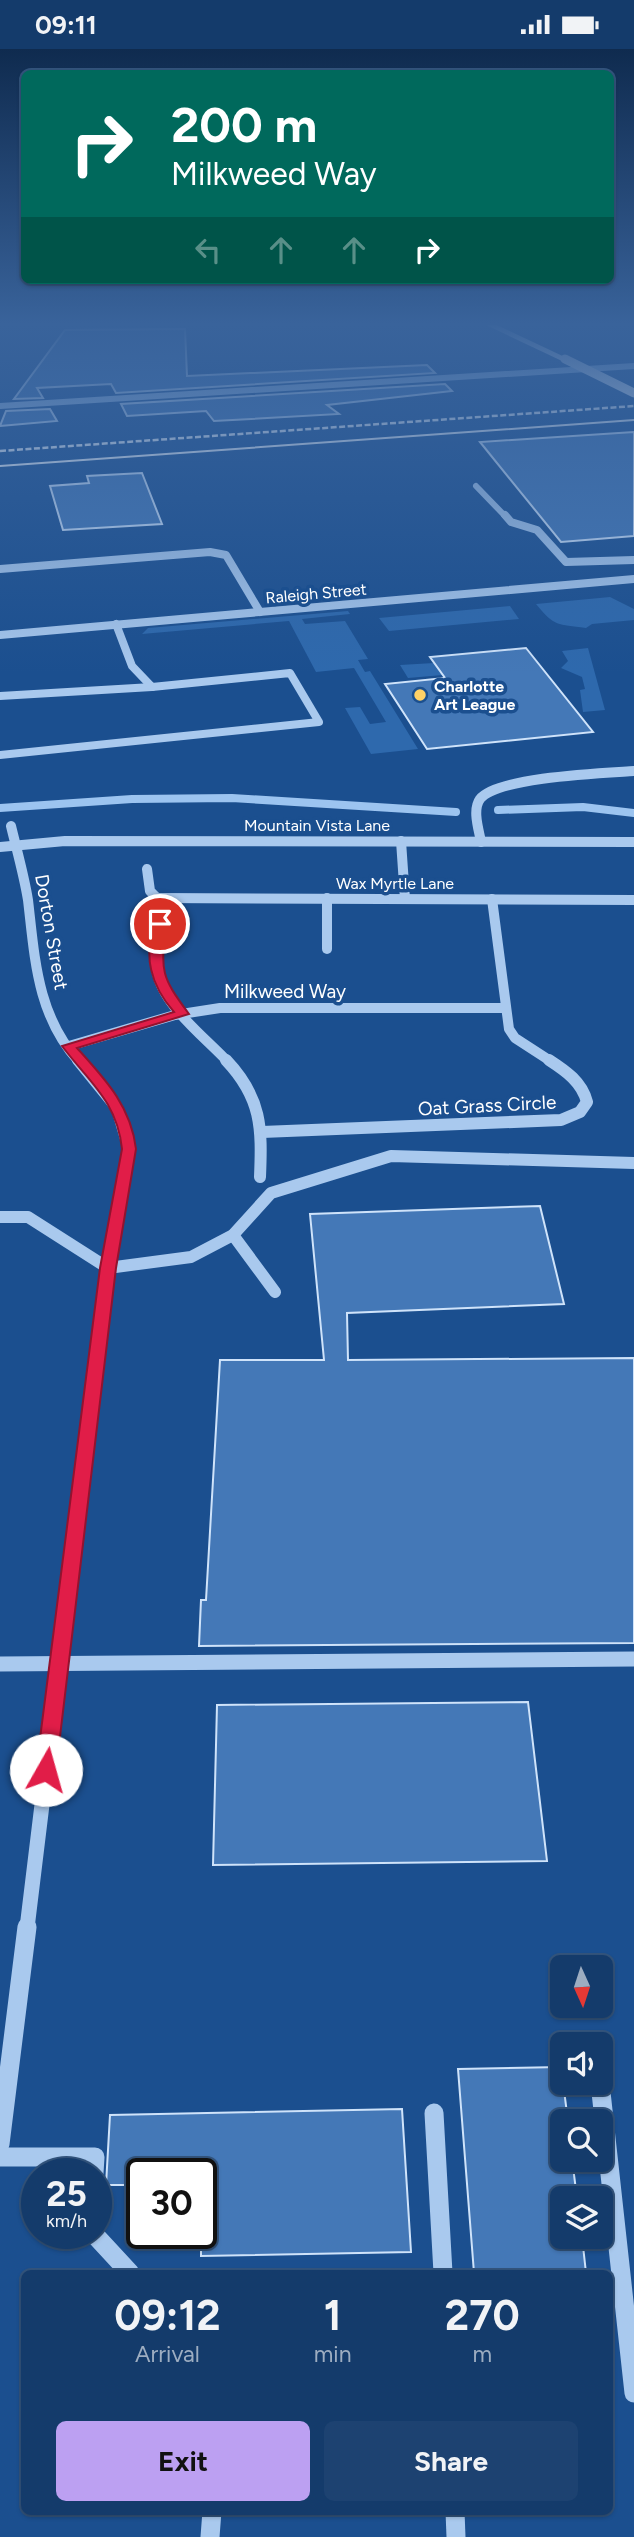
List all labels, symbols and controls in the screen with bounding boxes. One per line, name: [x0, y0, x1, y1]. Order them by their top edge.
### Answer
text: 09:11: [35, 9, 97, 41]
text: 200 m: [171, 95, 317, 154]
icon: right: [56, 98, 147, 189]
text: Milkweed Way: [171, 155, 377, 193]
icon: left: [189, 231, 227, 269]
icon: ahead: [262, 231, 300, 269]
icon: ahead: [335, 231, 373, 269]
icon: right: [408, 231, 446, 269]
street label: Raleigh Street: [265, 580, 367, 607]
place label: Charlotte Art League: [434, 677, 515, 714]
marker: Charlotte Art League: [412, 687, 428, 703]
street label: Mountain Vista Lane: [244, 816, 390, 835]
street label: Dorton Street: [30, 872, 73, 992]
street label: Wax Myrtle Lane: [336, 874, 454, 893]
pin: [130, 894, 190, 954]
icon: arrive: [141, 905, 179, 943]
street label: Milkweed Way: [224, 980, 346, 1003]
street label: Oat Grass Circle: [417, 1090, 557, 1121]
position arrow: [9, 1733, 83, 1807]
north arrow: [550, 1955, 612, 2018]
map controls: [550, 1955, 613, 2249]
button: sound: [550, 2032, 613, 2095]
button: search: [550, 2109, 613, 2172]
speed limit sign: 30: [126, 2158, 217, 2249]
text: 25: [46, 2173, 87, 2215]
button: layers: [550, 2186, 613, 2249]
text: km/h: [46, 2210, 87, 2232]
text: 09:12: [114, 2290, 221, 2341]
text: 1: [324, 2290, 342, 2341]
text: 270: [445, 2290, 520, 2341]
text: Arrival: [135, 2340, 200, 2368]
text: min: [314, 2340, 352, 2368]
text: m: [472, 2340, 492, 2368]
button: Exit: [56, 2421, 310, 2501]
button: Share: [324, 2421, 578, 2501]

